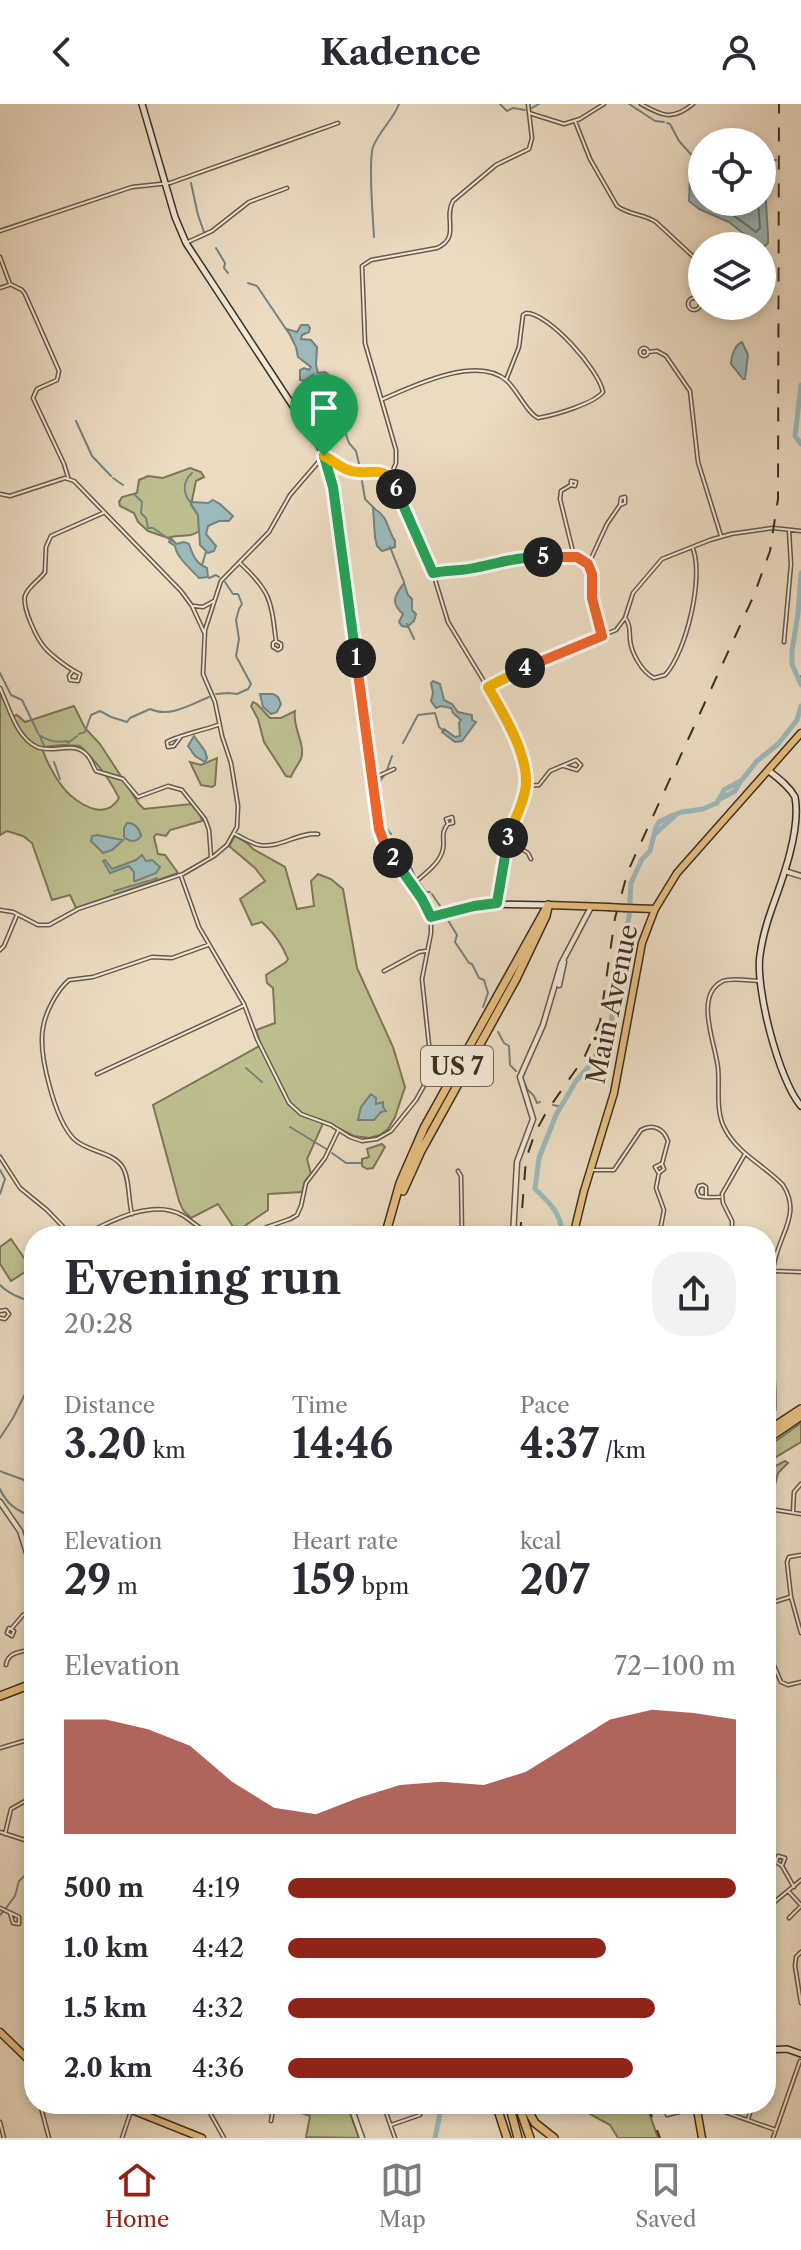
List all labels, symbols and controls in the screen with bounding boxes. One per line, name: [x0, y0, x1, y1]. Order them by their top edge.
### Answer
icon: back: [40, 30, 84, 74]
text: Kadence: [320, 30, 481, 74]
icon: person: [717, 30, 761, 74]
map controls: [688, 128, 776, 320]
button: locate: [688, 128, 776, 216]
button: layers: [688, 232, 776, 320]
pin: [290, 374, 358, 456]
icon: arrive: [302, 386, 346, 430]
pin: 6: [376, 469, 416, 509]
text: 6: [389, 475, 403, 502]
pin: 5: [523, 537, 563, 577]
text: 5: [537, 543, 549, 570]
pin: 1: [336, 638, 376, 678]
text: 1: [351, 644, 361, 671]
pin: 4: [505, 648, 545, 688]
text: 4: [518, 654, 532, 681]
pin: 3: [488, 818, 528, 858]
text: 3: [502, 824, 514, 851]
pin: 2: [373, 838, 413, 878]
text: 2: [387, 844, 400, 871]
street label: Main Avenue: [579, 921, 645, 1087]
road number: US 7: [421, 1046, 493, 1086]
text: Evening run: [64, 1251, 341, 1305]
button: share: [652, 1252, 736, 1336]
text: 20:28: [64, 1308, 133, 1340]
text: Distance: [64, 1392, 155, 1419]
text: Time: [292, 1392, 348, 1419]
text: Pace: [520, 1392, 570, 1419]
text: 3.20: [64, 1419, 147, 1468]
text: 14:46: [292, 1419, 393, 1468]
text: 4:37: [520, 1419, 599, 1468]
text: km: [147, 1437, 186, 1464]
text: /km: [599, 1437, 646, 1464]
text: Elevation: [64, 1528, 162, 1555]
text: Heart rate: [292, 1528, 398, 1555]
text: kcal: [520, 1528, 562, 1555]
text: 29: [64, 1555, 111, 1604]
text: 159: [292, 1555, 356, 1604]
text: 207: [520, 1555, 590, 1604]
text: m: [111, 1573, 138, 1600]
text: bpm: [356, 1573, 409, 1600]
text: Elevation: [64, 1650, 180, 1682]
text: 72–100 m: [614, 1650, 736, 1682]
text: 500 m: [64, 1872, 144, 1904]
text: 4:19: [192, 1872, 241, 1904]
text: 1.0 km: [64, 1932, 149, 1964]
text: 4:42: [192, 1932, 244, 1964]
text: 1.5 km: [64, 1992, 147, 2024]
text: 4:32: [192, 1992, 244, 2024]
text: 2.0 km: [64, 2052, 152, 2084]
text: 4:36: [192, 2052, 244, 2084]
tab: Home: [105, 2158, 169, 2233]
tab: Map: [379, 2158, 426, 2233]
tab: Saved: [635, 2158, 696, 2233]

